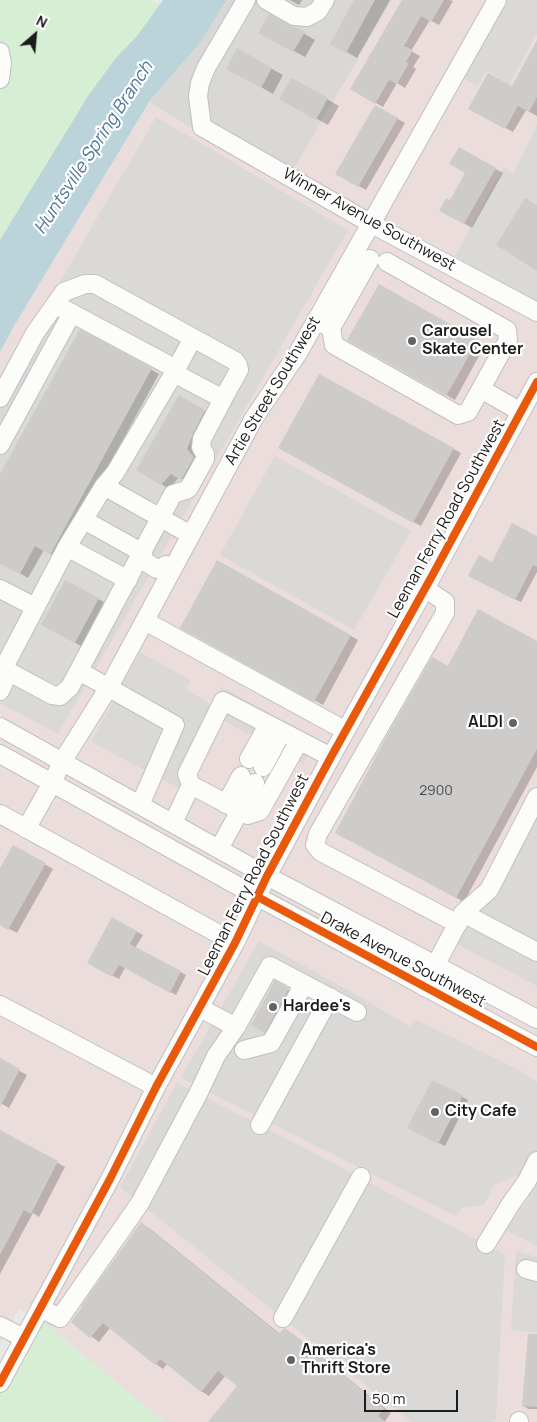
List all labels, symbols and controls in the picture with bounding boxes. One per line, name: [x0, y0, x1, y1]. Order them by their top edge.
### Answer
north arrow: [10, 10, 60, 60]
text: N: [33, 10, 51, 32]
water label: Huntsville Spring Branch: [30, 58, 158, 238]
street label: Winner Avenue Southwest: [279, 164, 459, 276]
street label: Artie Street Southwest: [221, 313, 325, 469]
place label: Carousel Skate Center: [422, 322, 523, 360]
marker: Carousel Skate Center: [406, 335, 418, 347]
street label: Leeman Ferry Road Southwest: [384, 416, 510, 622]
place label: ALDI: [468, 713, 503, 733]
marker: ALDI: [507, 717, 519, 729]
street label: Leeman Ferry Road Southwest: [195, 771, 313, 979]
house number: 2900: [419, 783, 453, 799]
street label: Drake Avenue Southwest: [317, 908, 489, 1012]
place label: Hardee's: [283, 997, 351, 1017]
marker: Hardee's: [267, 1001, 279, 1013]
place label: City Cafe: [445, 1102, 517, 1122]
marker: City Cafe: [429, 1106, 441, 1118]
place label: America's Thrift Store: [301, 1341, 391, 1379]
marker: America's Thrift Store: [285, 1354, 297, 1366]
scale bar: [367, 1380, 461, 1412]
text: 50 m: [372, 1388, 406, 1409]

